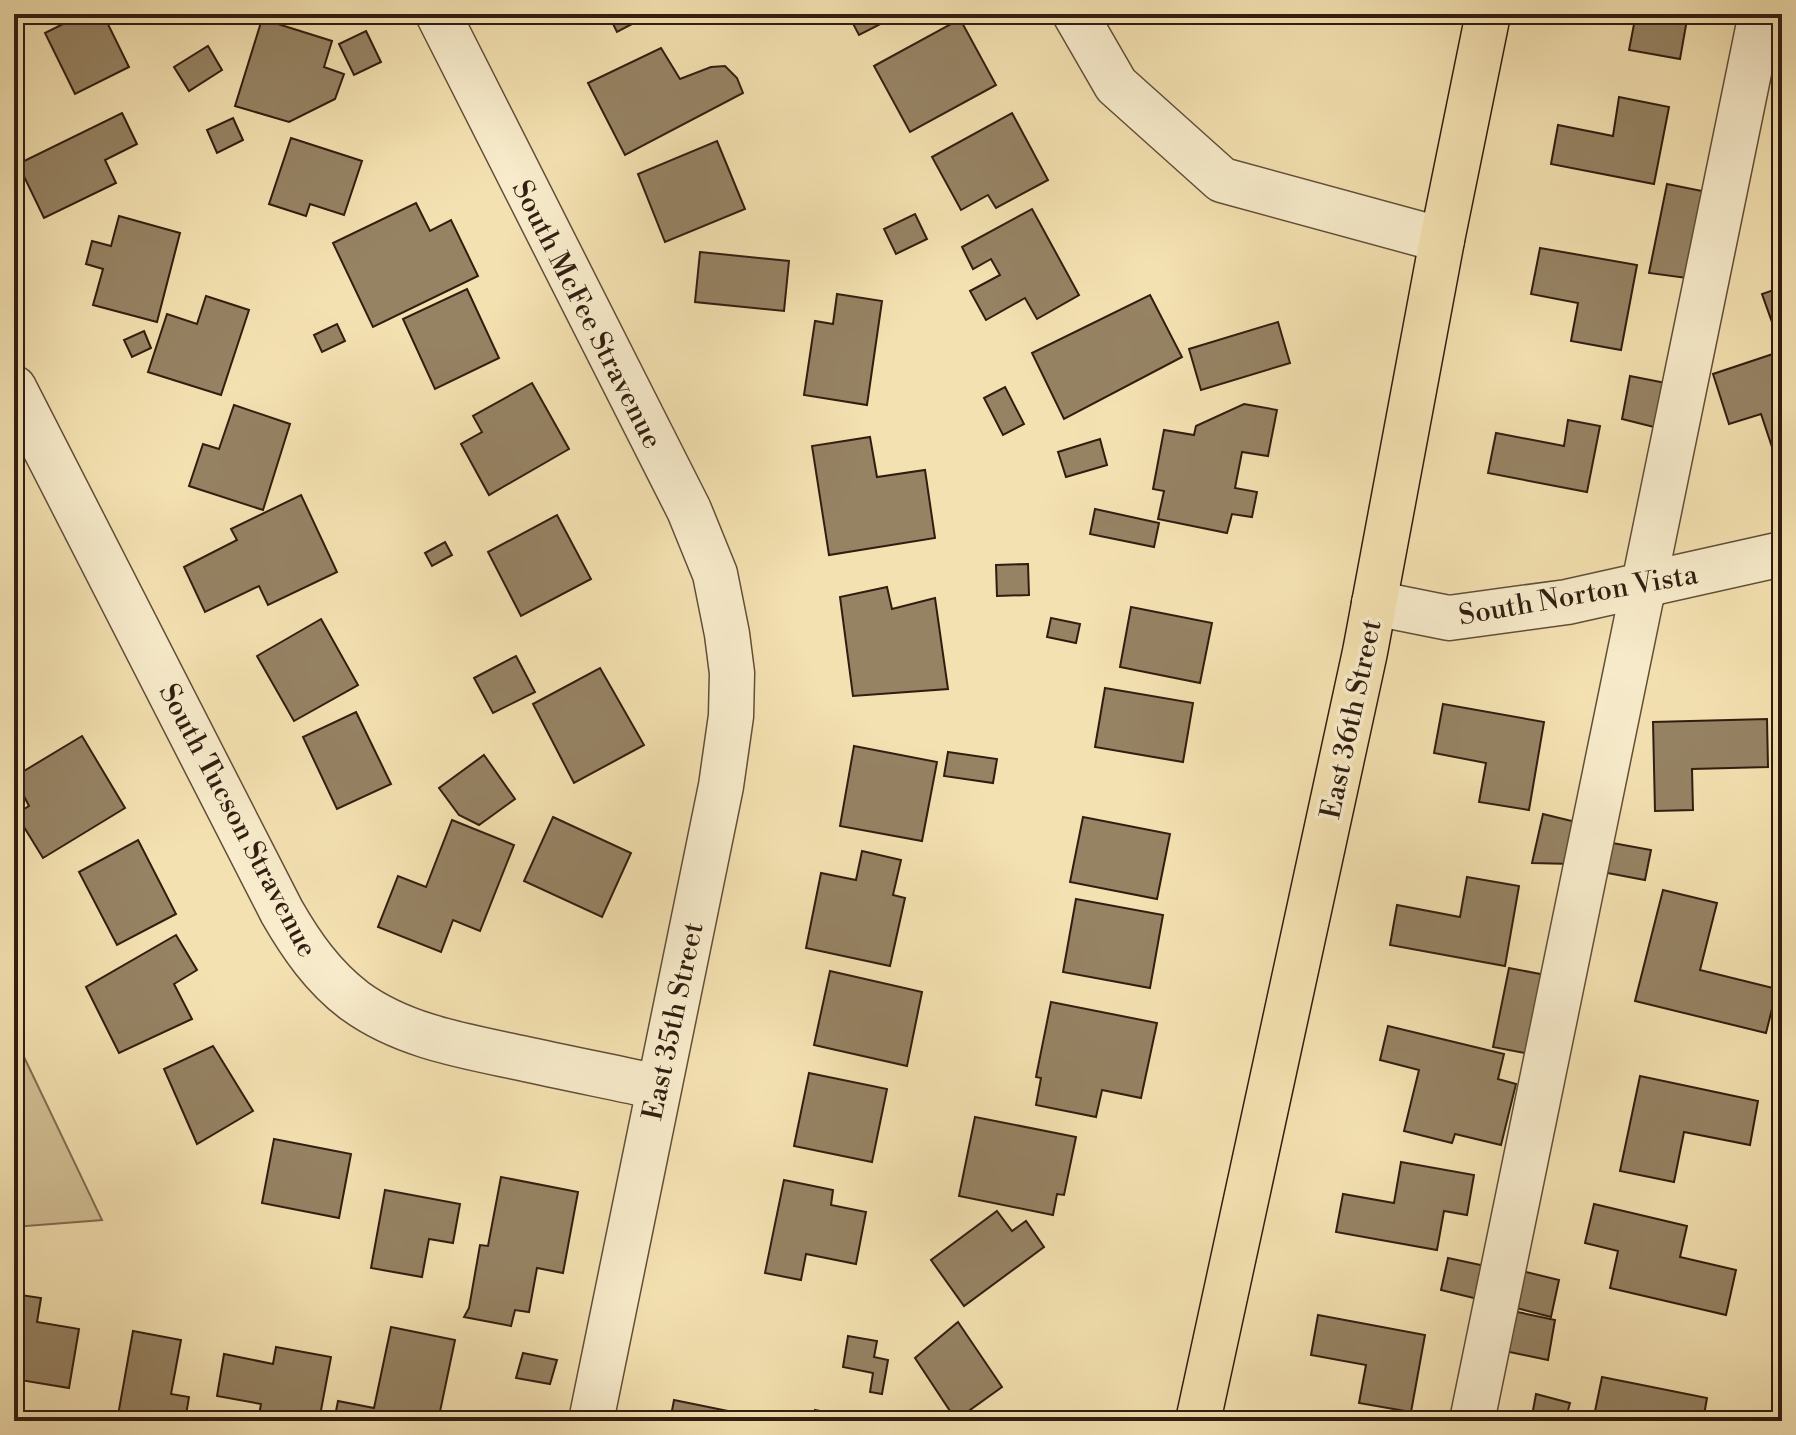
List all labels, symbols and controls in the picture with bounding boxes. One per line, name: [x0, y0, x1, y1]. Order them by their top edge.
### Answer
street label: South McFee Stravenue: [504, 175, 670, 455]
street label: South Norton Vista: [1456, 557, 1701, 634]
street label: East 36th Street: [1313, 616, 1390, 822]
street label: South Tucson Stravenue: [151, 678, 325, 963]
street label: East 35th Street: [635, 919, 712, 1123]

